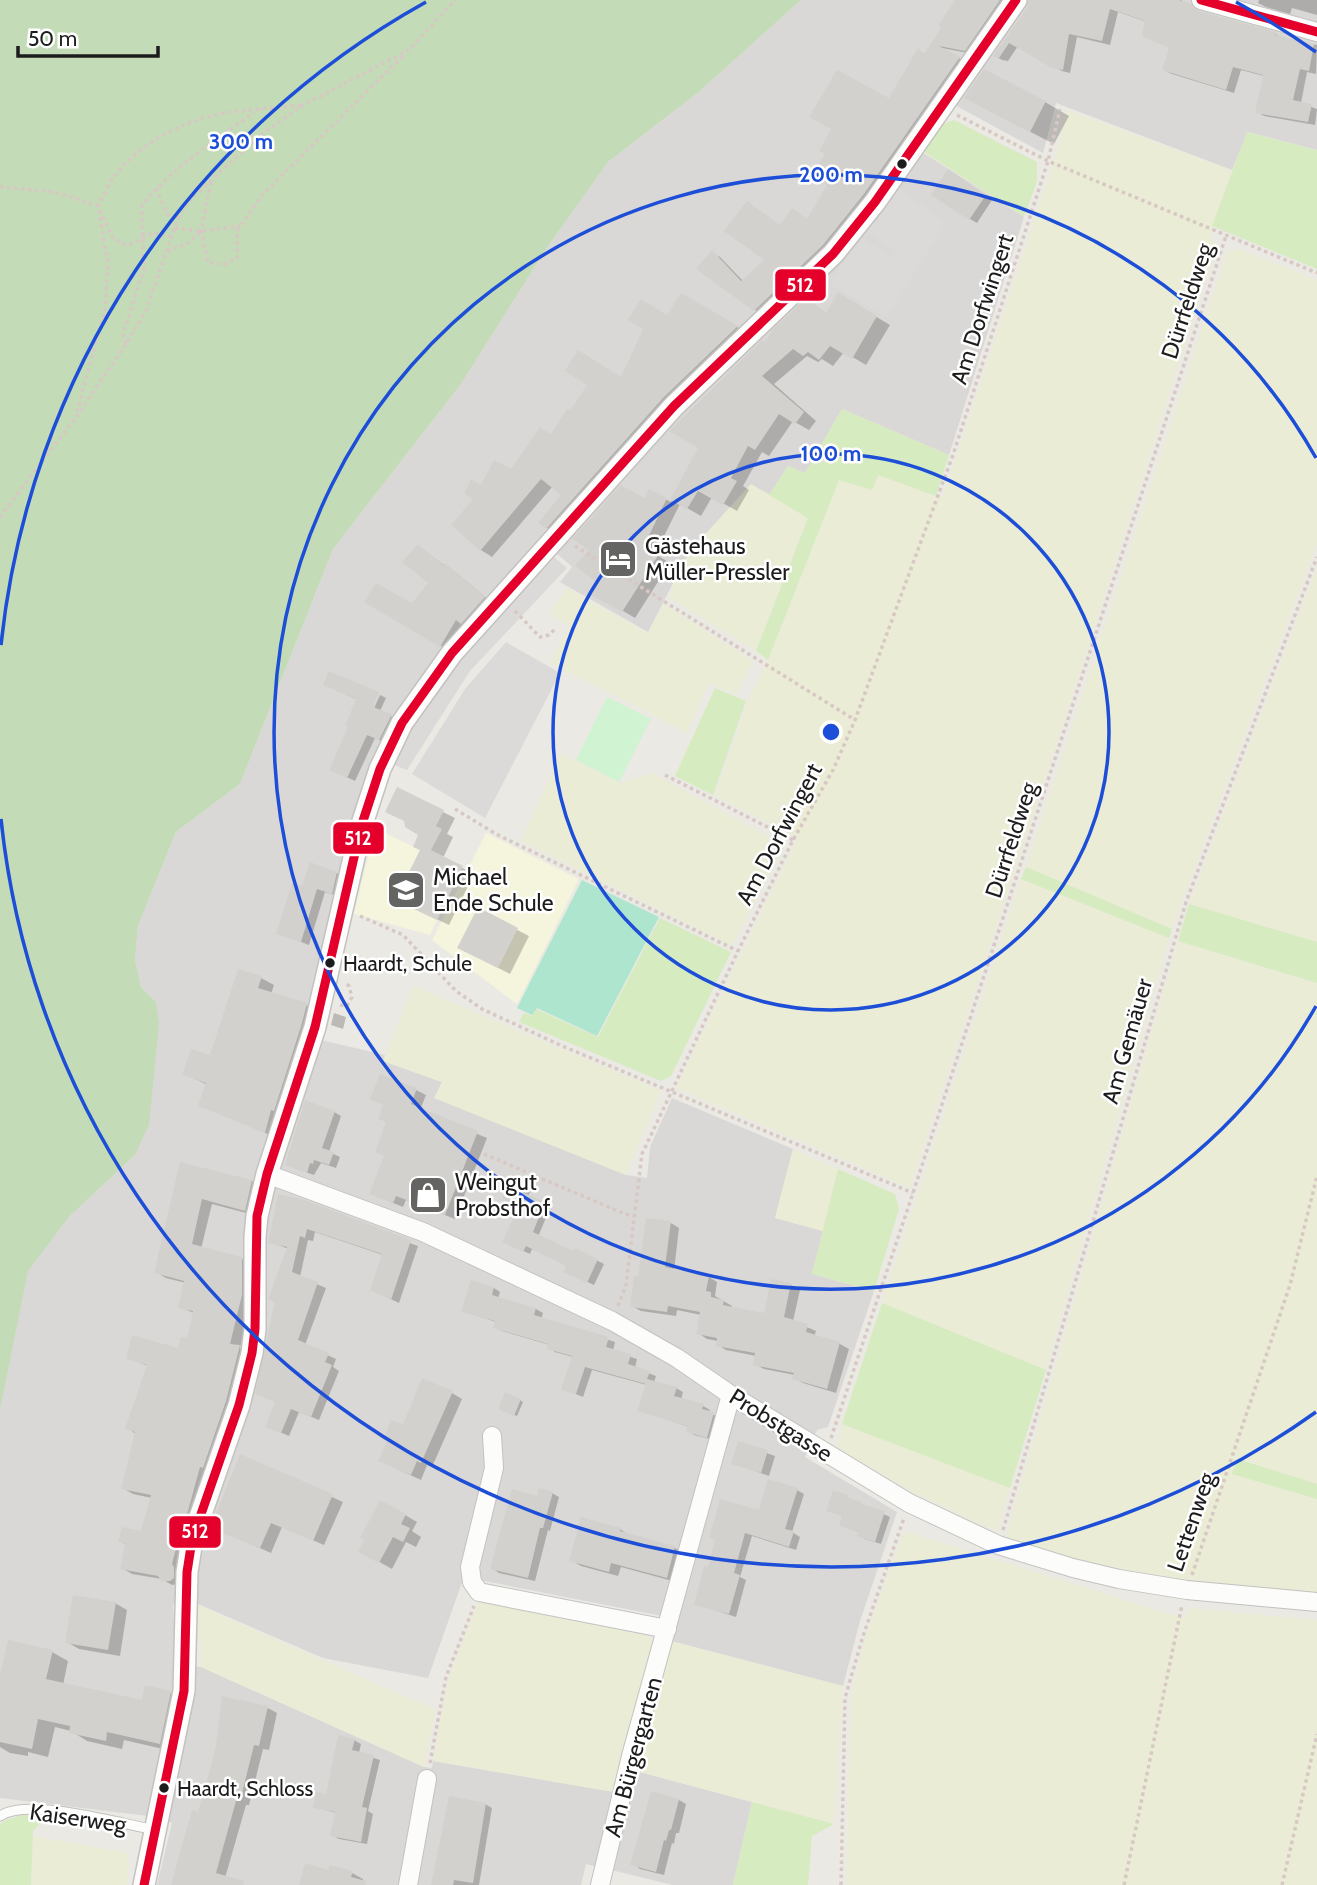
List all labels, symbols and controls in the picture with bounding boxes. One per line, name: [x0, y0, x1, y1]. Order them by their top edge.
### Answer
scale bar: [18, 14, 158, 58]
text: 50 m: [28, 26, 77, 51]
text: 300 m: [209, 129, 273, 154]
unlabelled marker: [895, 157, 909, 171]
text: 200 m: [799, 162, 863, 187]
street label: Am Dorfwingert: [945, 230, 1020, 388]
street label: Dürrfeldweg: [1155, 239, 1219, 362]
line badge: 512: [774, 268, 827, 302]
text: 512: [786, 274, 814, 297]
text: 100 m: [801, 441, 861, 466]
place label: Gästehaus Müller-Pressler: [645, 532, 790, 586]
hotel icon: Gästehaus Müller-Pressler: [597, 538, 639, 580]
centre of rings: [819, 720, 843, 744]
street label: Am Dorfwingert: [730, 758, 828, 910]
street label: Dürrfeldweg: [979, 778, 1043, 901]
line badge: 512: [332, 821, 385, 855]
text: 512: [344, 827, 372, 850]
place label: Michael Ende Schule: [433, 863, 554, 917]
school or university icon: Michael Ende Schule: [385, 869, 427, 911]
place label: Haardt, Schule: [343, 951, 472, 976]
marker: Haardt, Schule: [323, 956, 337, 970]
street label: Am Gemäuer: [1096, 974, 1158, 1107]
place label: Weingut Probsthof: [455, 1168, 551, 1222]
shop icon: Weingut Probsthof: [407, 1174, 449, 1216]
street label: Probstgasse: [724, 1382, 838, 1468]
street label: Lettenweg: [1161, 1468, 1221, 1575]
line badge: 512: [168, 1515, 222, 1549]
text: 512: [181, 1520, 209, 1543]
street label: Am Bürgergarten: [598, 1674, 668, 1840]
place label: Haardt, Schloss: [177, 1776, 313, 1801]
marker: Haardt, Schloss: [157, 1781, 171, 1795]
street label: Kaiserweg: [28, 1797, 129, 1839]

